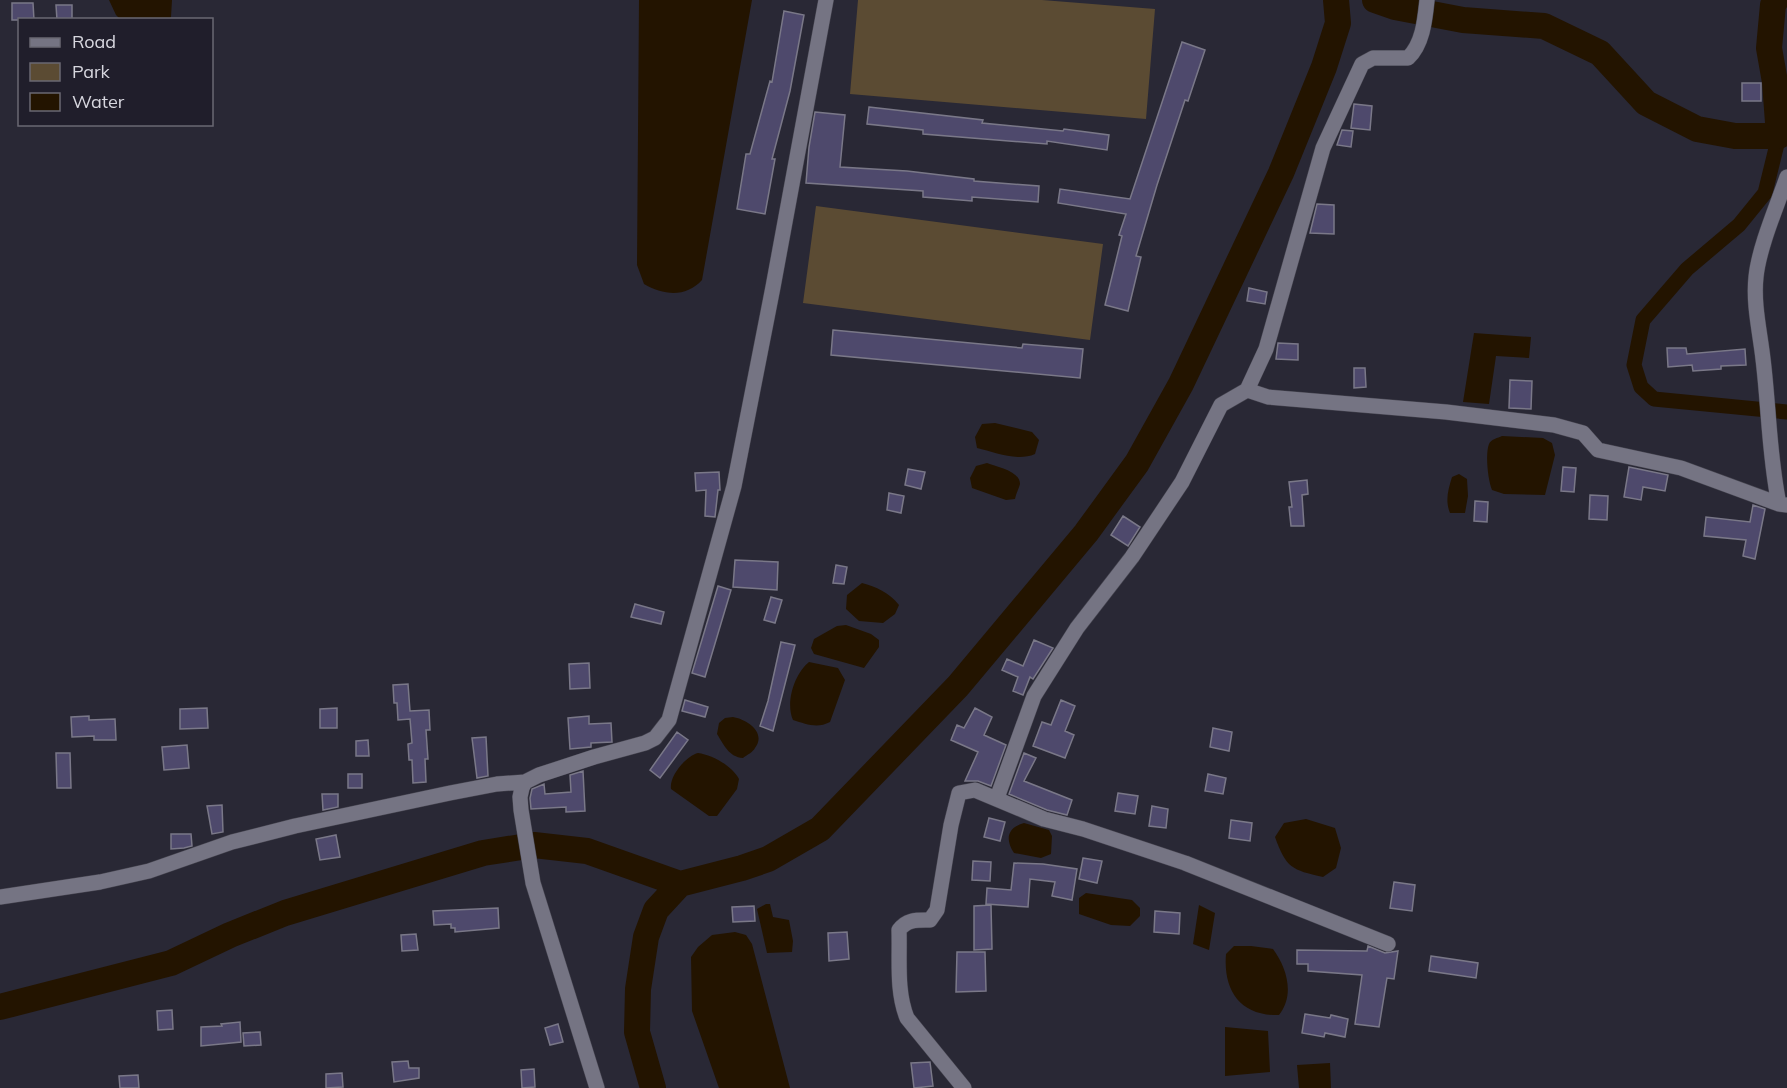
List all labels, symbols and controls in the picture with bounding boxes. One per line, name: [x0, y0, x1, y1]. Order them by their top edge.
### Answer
legend: [18, 18, 213, 126]
text: Road: [72, 30, 116, 53]
text: Park: [72, 60, 111, 83]
text: Water: [72, 90, 125, 113]

